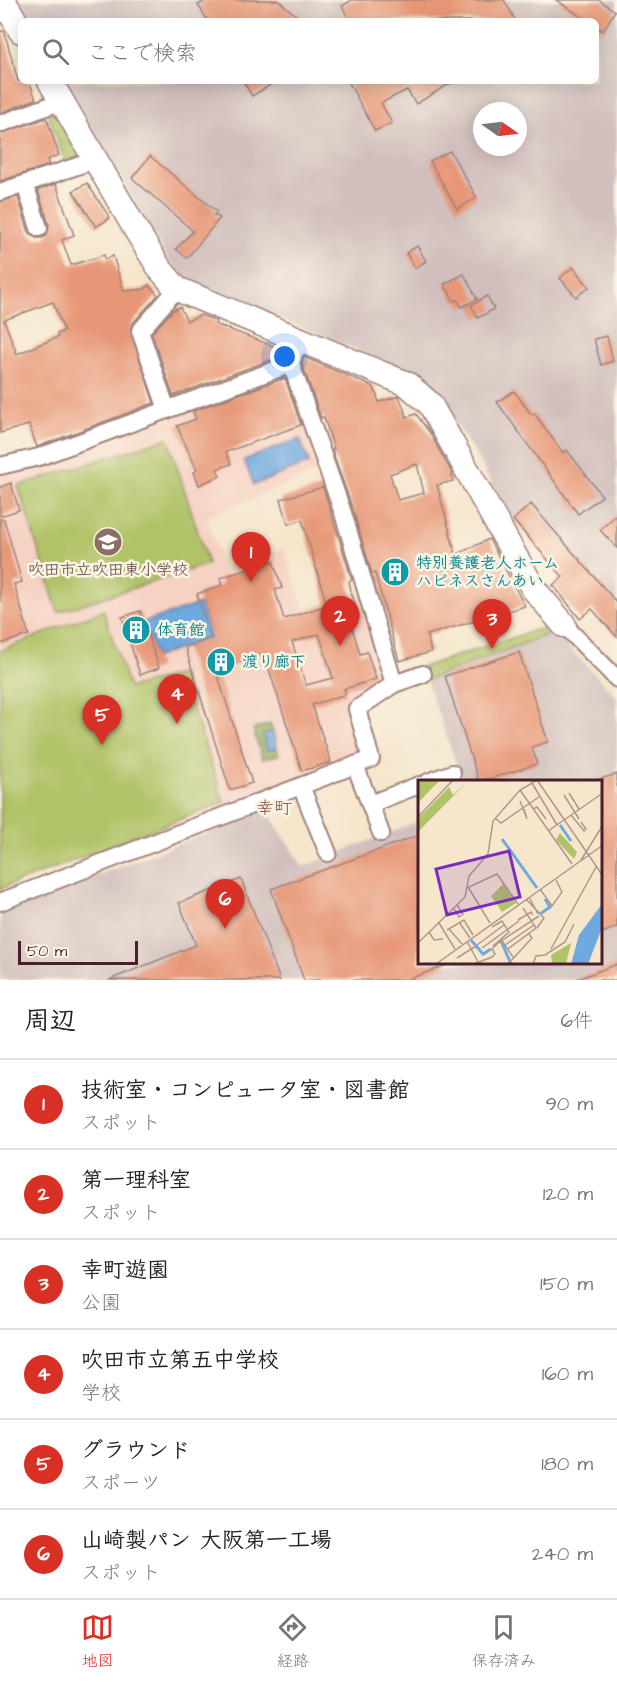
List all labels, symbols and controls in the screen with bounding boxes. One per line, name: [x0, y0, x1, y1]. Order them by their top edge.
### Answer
search box: [18, 18, 599, 84]
icon: search: [39, 35, 72, 68]
text: ここで検索: [87, 38, 197, 69]
north arrow: [473, 102, 527, 156]
your location: [270, 342, 299, 371]
school or university icon: 吹田市立吹田東小学校: [92, 526, 124, 558]
pin: 1: [232, 532, 270, 582]
place label: 特別養護老人ホーム ハピネスさんあい: [416, 552, 559, 592]
building icon: 特別養護老人ホーム ハピネスさんあい: [379, 556, 411, 588]
place label: 吹田市立吹田東小学校: [28, 559, 188, 581]
pin: 2: [320, 596, 360, 646]
pin: 3: [472, 600, 512, 649]
building icon: 体育館: [120, 614, 152, 646]
place label: 体育館: [157, 619, 205, 641]
building icon: 渡り廊下: [205, 646, 237, 678]
place label: 渡り廊下: [242, 651, 306, 673]
pin: 4: [158, 674, 196, 724]
pin: 5: [82, 696, 122, 745]
inset map: [418, 780, 602, 965]
district label: 幸町: [256, 796, 292, 821]
pin: 6: [206, 880, 244, 929]
scale bar: [18, 938, 138, 965]
text: 50 m: [27, 940, 67, 962]
text: 周辺: [24, 1003, 76, 1039]
text: 6件: [560, 1007, 593, 1035]
text: 技術室・コンピュータ室・図書館: [81, 1075, 409, 1106]
text: 1: [42, 1090, 45, 1118]
text: 90 m: [545, 1090, 593, 1118]
text: スポット: [81, 1109, 161, 1137]
text: 第一理科室: [81, 1165, 191, 1196]
text: 2: [38, 1180, 49, 1208]
text: 120 m: [543, 1180, 593, 1208]
text: スポット: [81, 1199, 161, 1227]
text: 幸町遊園: [81, 1255, 169, 1286]
text: 3: [38, 1270, 49, 1298]
text: 150 m: [540, 1270, 593, 1298]
text: 公園: [81, 1289, 121, 1317]
text: 吹田市立第五中学校: [81, 1345, 279, 1376]
text: 4: [37, 1360, 50, 1388]
text: 160 m: [542, 1360, 593, 1388]
text: 学校: [81, 1379, 121, 1407]
text: グラウンド: [81, 1435, 191, 1466]
text: 5: [36, 1450, 51, 1478]
text: 180 m: [541, 1450, 593, 1478]
text: スポーツ: [81, 1469, 161, 1497]
text: 山崎製パン 大阪第一工場: [81, 1525, 332, 1556]
text: 6: [37, 1540, 50, 1568]
text: 240 m: [532, 1540, 593, 1568]
text: スポット: [81, 1559, 161, 1587]
tab: 地図: [81, 1611, 114, 1672]
tab: 経路: [276, 1611, 309, 1672]
tab: 保存済み: [472, 1611, 536, 1672]

